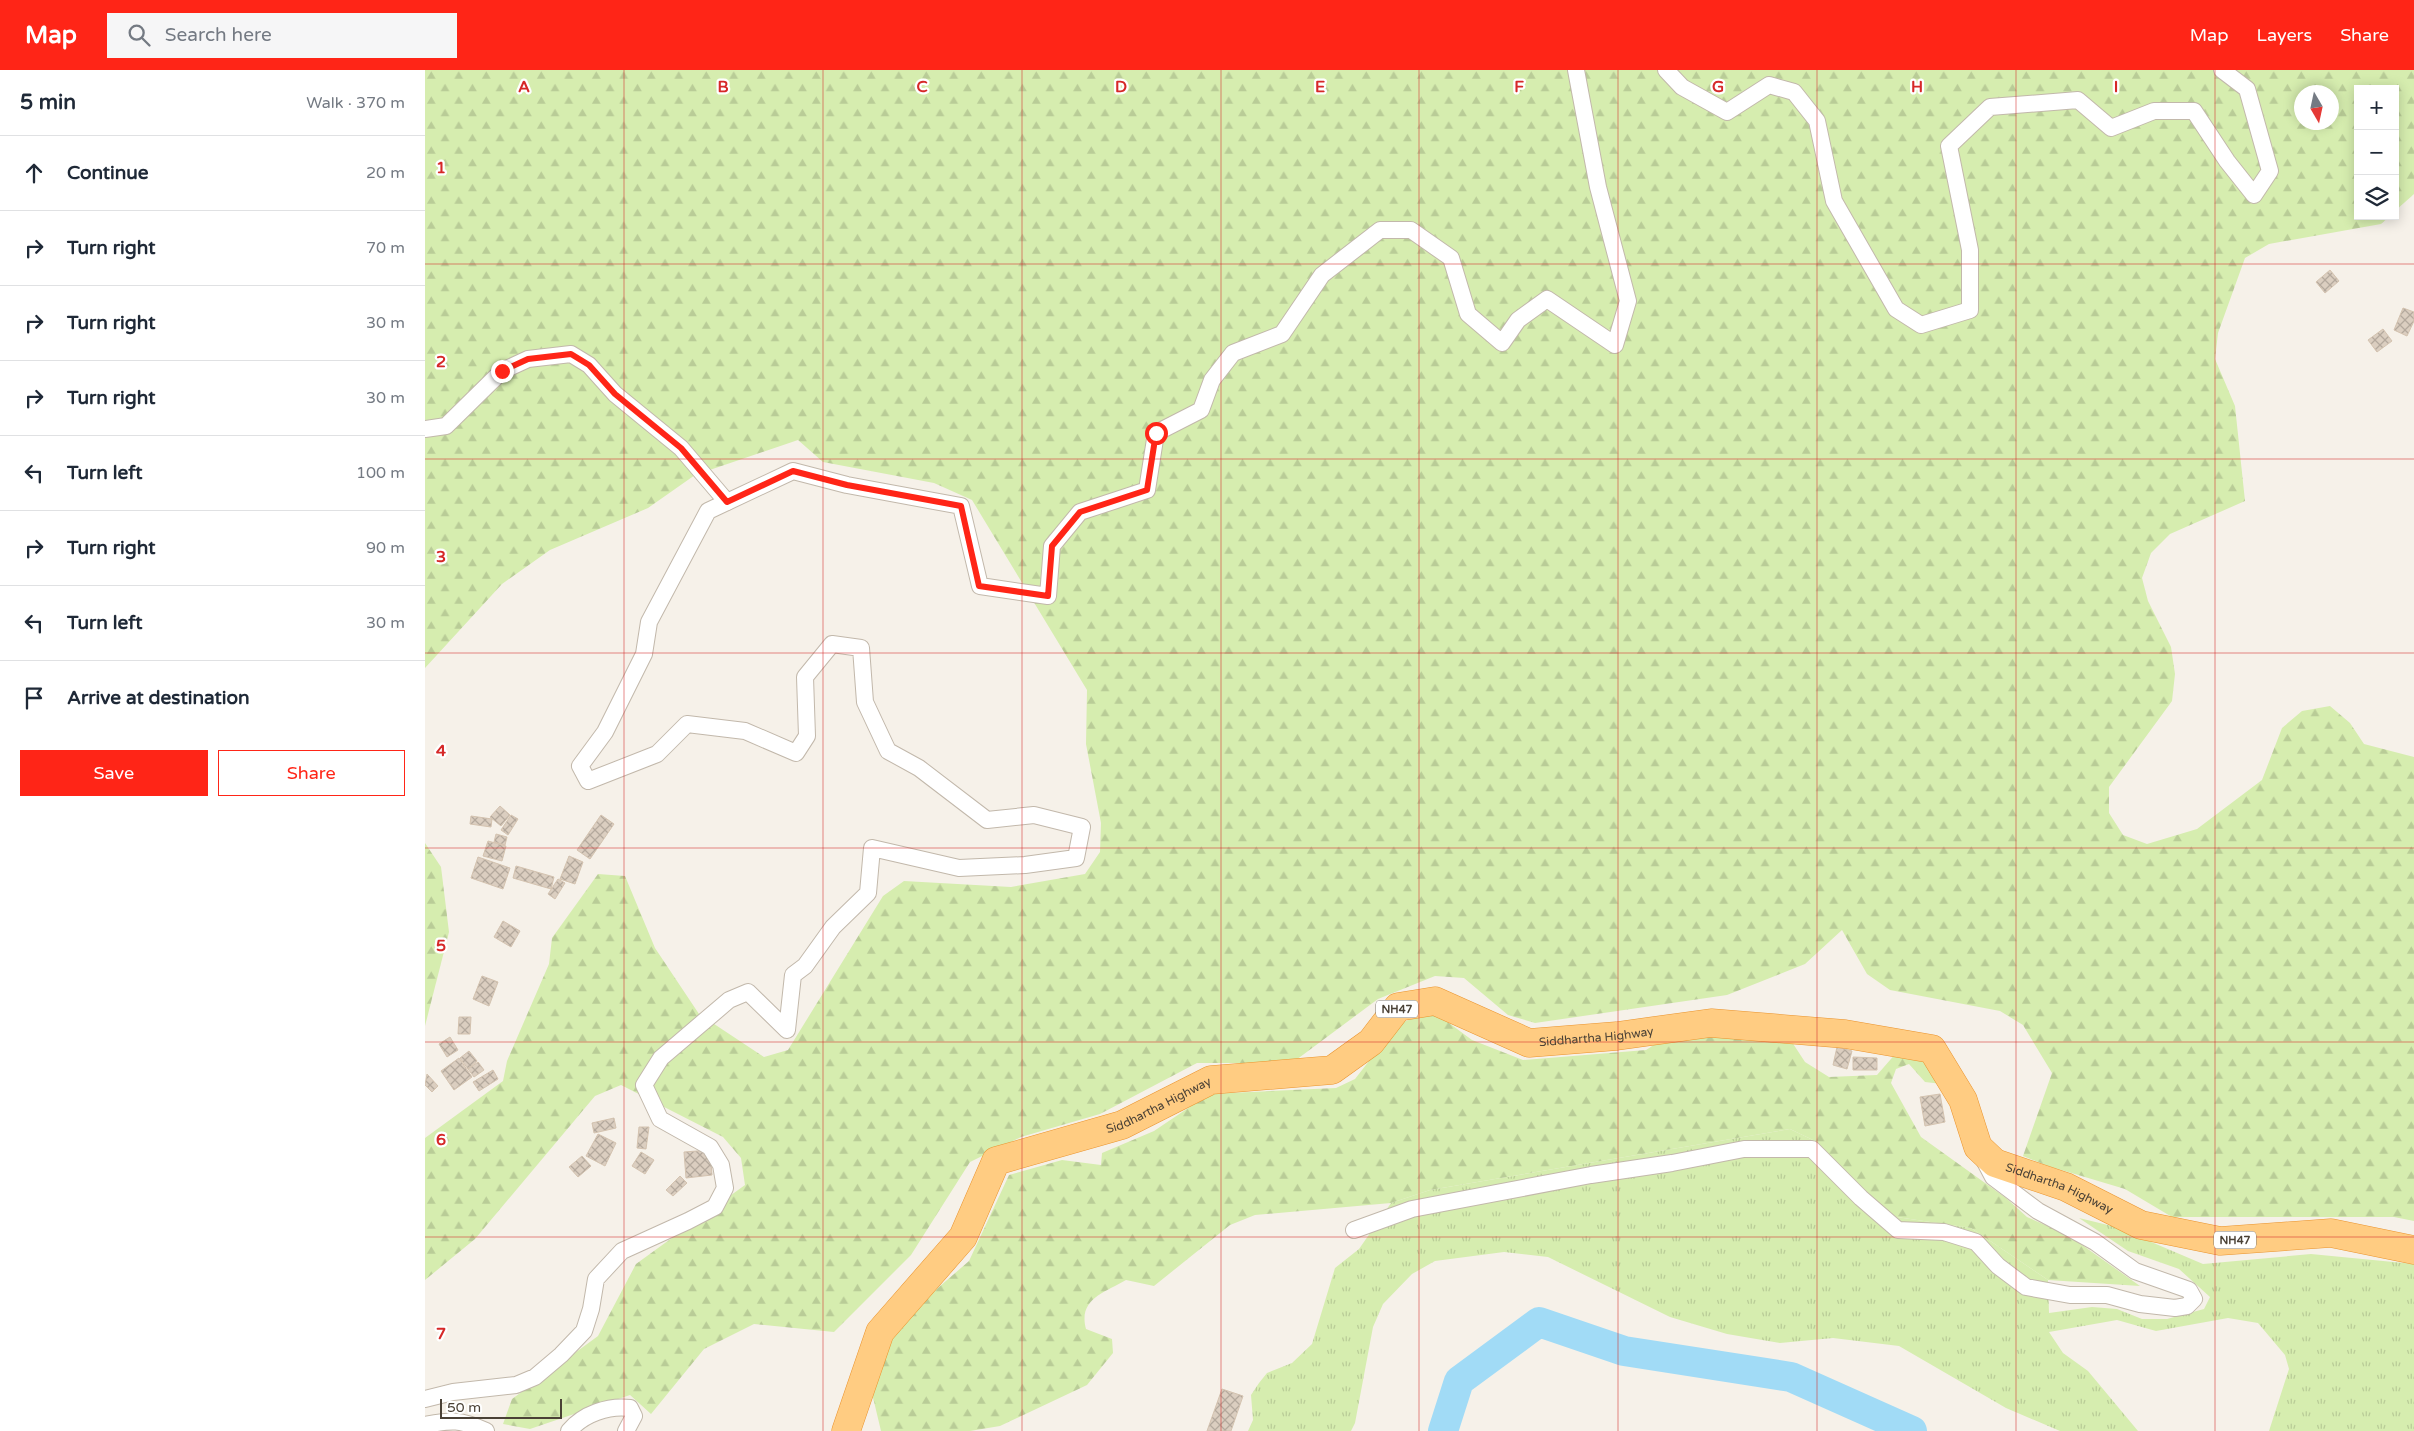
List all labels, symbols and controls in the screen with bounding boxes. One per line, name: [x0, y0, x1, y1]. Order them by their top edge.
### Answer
search box: [107, 13, 457, 58]
text: Map: [25, 21, 77, 50]
icon: search: [125, 21, 153, 49]
text: Search here: [165, 24, 272, 46]
text: Map: [2190, 24, 2229, 46]
text: Layers: [2257, 24, 2312, 46]
text: Share: [2340, 24, 2389, 46]
text: A: [518, 77, 530, 97]
text: B: [717, 77, 729, 97]
text: C: [916, 77, 928, 97]
text: D: [1115, 77, 1127, 97]
text: E: [1315, 77, 1325, 97]
text: F: [1514, 77, 1524, 97]
text: G: [1712, 77, 1724, 97]
text: H: [1911, 77, 1923, 97]
text: I: [2114, 77, 2118, 97]
north arrow: [2294, 85, 2339, 130]
map controls: [2354, 85, 2399, 220]
button: +: [2354, 85, 2399, 130]
text: 5 min: [20, 90, 76, 115]
text: Walk · 370 m: [306, 93, 405, 113]
button: −: [2354, 130, 2399, 175]
text: 1: [436, 158, 446, 178]
icon: ahead: [20, 159, 48, 187]
text: Continue: [67, 162, 149, 184]
text: 20 m: [366, 163, 405, 183]
button: layers: [2354, 175, 2399, 220]
icon: right: [20, 234, 48, 262]
text: Turn right: [67, 237, 155, 259]
text: 70 m: [366, 238, 405, 258]
icon: right: [20, 309, 48, 337]
text: Turn right: [67, 312, 155, 334]
text: 30 m: [366, 313, 405, 333]
text: 2: [436, 352, 446, 372]
route end: [491, 360, 514, 383]
icon: right: [20, 384, 48, 412]
text: Turn right: [67, 387, 155, 409]
text: 30 m: [366, 388, 405, 408]
route start: [1145, 422, 1168, 445]
icon: left: [20, 459, 48, 487]
text: Turn left: [67, 462, 143, 484]
text: 100 m: [356, 463, 405, 483]
icon: right: [20, 534, 48, 562]
text: Turn right: [67, 537, 155, 559]
text: 90 m: [366, 538, 405, 558]
text: 3: [436, 547, 446, 567]
icon: left: [20, 609, 48, 637]
text: Turn left: [67, 612, 143, 634]
text: 30 m: [366, 613, 405, 633]
icon: arrive: [20, 684, 48, 712]
text: Arrive at destination: [67, 687, 250, 709]
text: 4: [436, 741, 446, 761]
button: Save: [20, 750, 208, 796]
button: Share: [218, 750, 405, 796]
text: 5: [436, 936, 446, 956]
road number: NH47: [1376, 1001, 1418, 1018]
street label: Siddhartha Highway: [1538, 1024, 1655, 1049]
street label: Siddhartha Highway: [1104, 1074, 1214, 1136]
text: 6: [436, 1130, 446, 1150]
street label: Siddhartha Highway: [2004, 1160, 2116, 1217]
road number: NH47: [2214, 1232, 2256, 1248]
text: 7: [436, 1324, 446, 1344]
scale bar: [440, 1396, 563, 1419]
text: 50 m: [447, 1399, 481, 1416]

